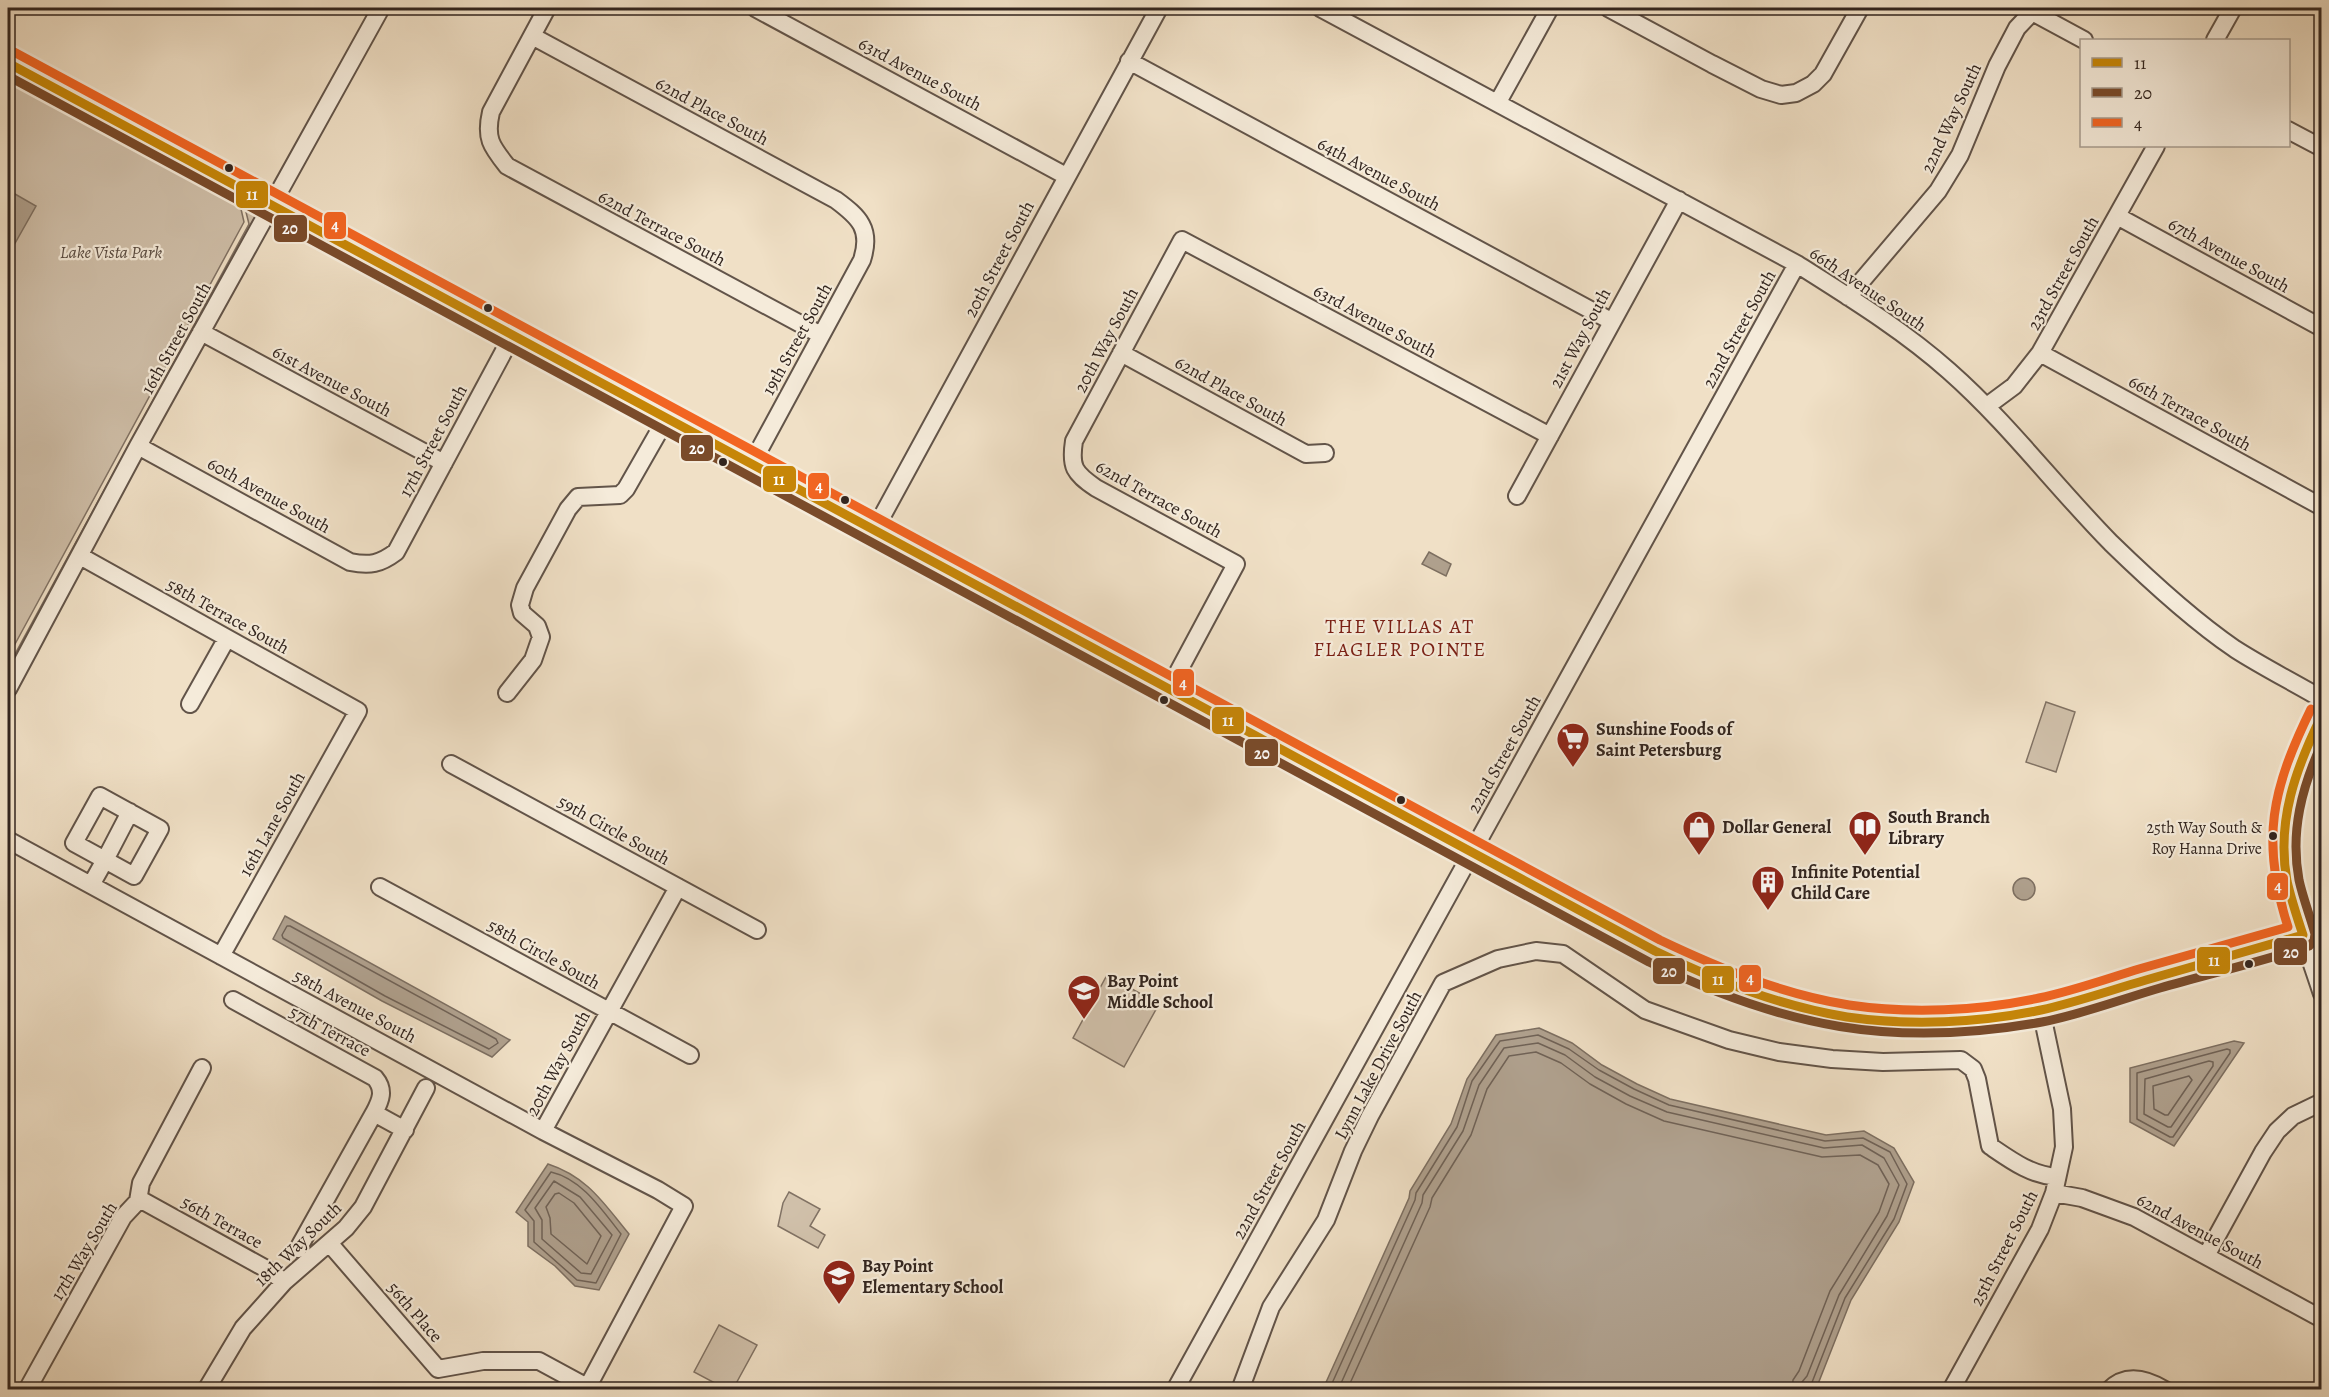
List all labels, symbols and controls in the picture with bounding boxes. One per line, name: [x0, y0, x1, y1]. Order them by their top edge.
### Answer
street label: 63rd Avenue South: [854, 31, 986, 117]
legend: [2080, 39, 2290, 147]
text: 11: [2134, 51, 2146, 75]
street label: 22nd Way South: [1915, 59, 1987, 177]
street label: 62nd Place South: [651, 71, 773, 151]
text: 20: [2134, 81, 2152, 105]
text: 4: [2134, 111, 2142, 135]
street label: 64th Avenue South: [1313, 131, 1445, 217]
unlabelled marker: [223, 162, 235, 174]
line badge: 11: [235, 180, 269, 209]
text: 11: [246, 184, 258, 206]
street label: 62nd Terrace South: [594, 184, 730, 272]
street label: 20th Street South: [958, 196, 1040, 321]
line badge: 4: [323, 211, 347, 240]
street label: 23rd Street South: [2022, 211, 2105, 334]
street label: 67th Avenue South: [2164, 212, 2294, 299]
line badge: 20: [273, 214, 308, 243]
text: 4: [331, 215, 339, 237]
text: 20: [282, 218, 298, 240]
park label: Lake Vista Park: [60, 240, 162, 264]
street label: 66th Avenue South: [1805, 241, 1932, 337]
street label: 22nd Street South: [1697, 265, 1782, 392]
street label: 16th Street South: [135, 277, 217, 398]
street label: 19th Street South: [756, 278, 838, 399]
street label: 63rd Avenue South: [1309, 278, 1441, 364]
street label: 20th Way South: [1068, 283, 1144, 397]
street label: 21st Way South: [1544, 284, 1617, 392]
unlabelled marker: [482, 302, 494, 314]
street label: 61st Avenue South: [268, 339, 396, 423]
street label: 62nd Place South: [1170, 350, 1292, 432]
street label: 66th Terrace South: [2124, 369, 2256, 457]
street label: 17th Street South: [393, 380, 473, 501]
line badge: 20: [680, 434, 714, 462]
text: 20: [689, 438, 705, 460]
street label: 60th Avenue South: [203, 451, 335, 539]
street label: 62nd Terrace South: [1091, 454, 1227, 544]
unlabelled marker: [717, 456, 729, 468]
line badge: 11: [762, 465, 797, 493]
text: 11: [773, 469, 785, 491]
line badge: 4: [807, 472, 830, 500]
text: 4: [815, 476, 823, 498]
unlabelled marker: [839, 494, 851, 506]
street label: 58th Terrace South: [162, 572, 294, 660]
district label: THE VILLAS AT FLAGLER POINTE: [1313, 613, 1487, 663]
line badge: 4: [1172, 668, 1195, 697]
text: 4: [1179, 673, 1187, 695]
street label: 22nd Street South: [1462, 690, 1547, 817]
unlabelled marker: [1158, 694, 1170, 706]
line badge: 11: [1211, 706, 1245, 735]
text: 11: [1222, 710, 1234, 732]
place label: Sunshine Foods of Saint Petersburg: [1596, 717, 1735, 762]
supermarket icon: Sunshine Foods of Saint Petersburg: [1555, 721, 1591, 768]
line badge: 20: [1244, 738, 1279, 767]
text: 20: [1254, 743, 1270, 765]
street label: 16th Lane South: [233, 767, 311, 881]
street label: 59th Circle South: [554, 789, 675, 871]
unlabelled marker: [1395, 794, 1407, 806]
place label: South Branch Library: [1888, 805, 1990, 850]
shop icon: Dollar General: [1681, 809, 1717, 856]
library icon: South Branch Library: [1847, 809, 1883, 856]
place label: Dollar General: [1722, 815, 1832, 839]
place label: 25th Way South & Roy Hanna Drive: [2146, 817, 2263, 860]
marker: 25th Way South & Roy Hanna Drive: [2267, 830, 2279, 842]
place label: Infinite Potential Child Care: [1791, 860, 1920, 905]
building icon: Infinite Potential Child Care: [1750, 864, 1786, 911]
line badge: 4: [2266, 872, 2289, 901]
text: 4: [2274, 876, 2282, 898]
street label: 58th Circle South: [483, 913, 605, 995]
line badge: 20: [2273, 937, 2308, 966]
text: 20: [2283, 942, 2299, 964]
line badge: 11: [2196, 946, 2231, 975]
text: 11: [2208, 950, 2220, 972]
line badge: 20: [1652, 957, 1686, 985]
unlabelled marker: [2243, 958, 2255, 970]
text: 20: [1661, 961, 1677, 983]
street label: 58th Avenue South: [289, 963, 421, 1049]
line badge: 4: [1738, 964, 1762, 993]
line badge: 11: [1701, 965, 1735, 994]
text: 4: [1746, 968, 1754, 990]
place label: Bay Point Middle School: [1107, 969, 1213, 1014]
text: 11: [1712, 969, 1724, 991]
school or university icon: Bay Point Middle School: [1066, 973, 1102, 1020]
street label: Lynn Lake Drive South: [1329, 986, 1428, 1144]
street label: 57th Terrace: [285, 1000, 375, 1062]
street label: 20th Way South: [520, 1006, 596, 1120]
street label: 22nd Street South: [1227, 1116, 1312, 1243]
street label: 25th Street South: [1965, 1186, 2044, 1310]
street label: 62nd Avenue South: [2132, 1187, 2268, 1275]
street label: 56th Terrace: [177, 1190, 267, 1254]
street label: 18th Way South: [249, 1196, 347, 1292]
street label: 17th Way South: [45, 1197, 123, 1305]
place label: Bay Point Elementary School: [862, 1254, 1004, 1299]
school or university icon: Bay Point Elementary School: [821, 1258, 857, 1305]
street label: 56th Place: [382, 1276, 448, 1348]

